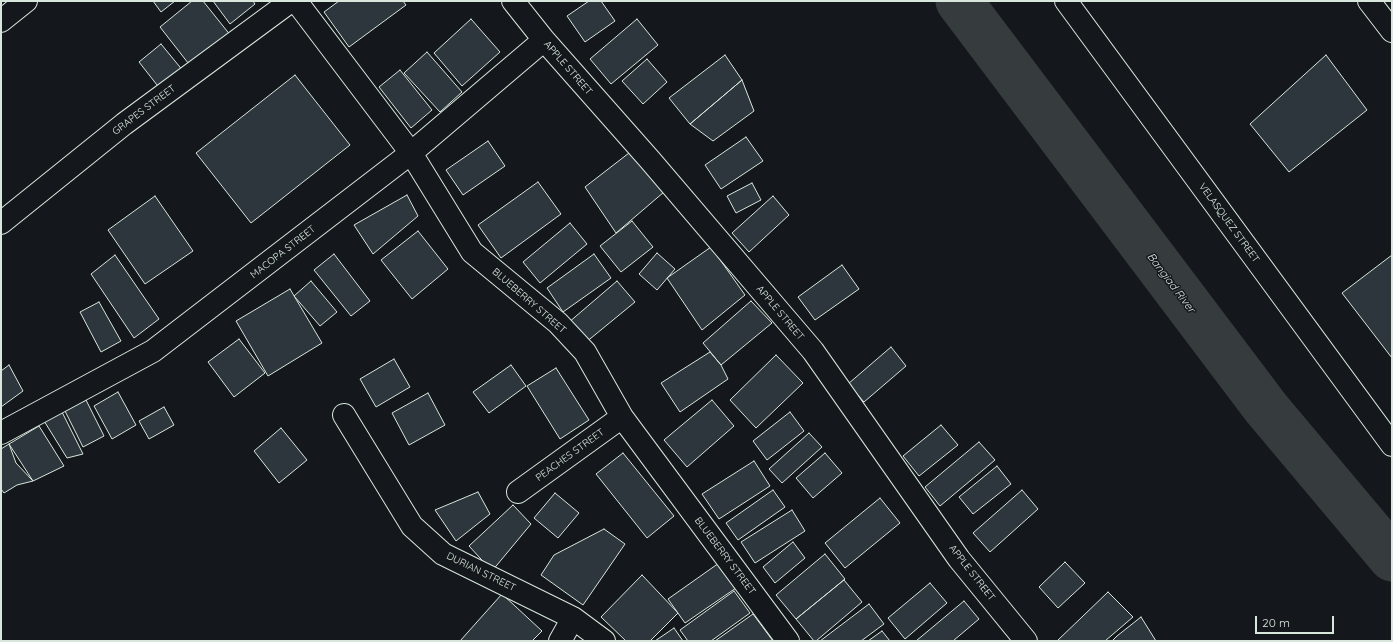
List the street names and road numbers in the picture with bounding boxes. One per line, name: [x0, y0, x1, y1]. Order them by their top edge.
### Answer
street label: APPLE STREET: [541, 38, 595, 98]
street label: GRAPES STREET: [110, 82, 178, 138]
street label: VELASQUEZ STREET: [1196, 181, 1262, 265]
street label: MACOPA STREET: [248, 223, 318, 281]
street label: BLUEBERRY STREET: [490, 266, 568, 336]
street label: APPLE STREET: [754, 283, 806, 343]
street label: PEACHES STREET: [533, 426, 607, 484]
street label: BLUEBERRY STREET: [692, 515, 758, 597]
street label: APPLE STREET: [946, 543, 998, 603]
street label: DURIAN STREET: [444, 550, 518, 594]

